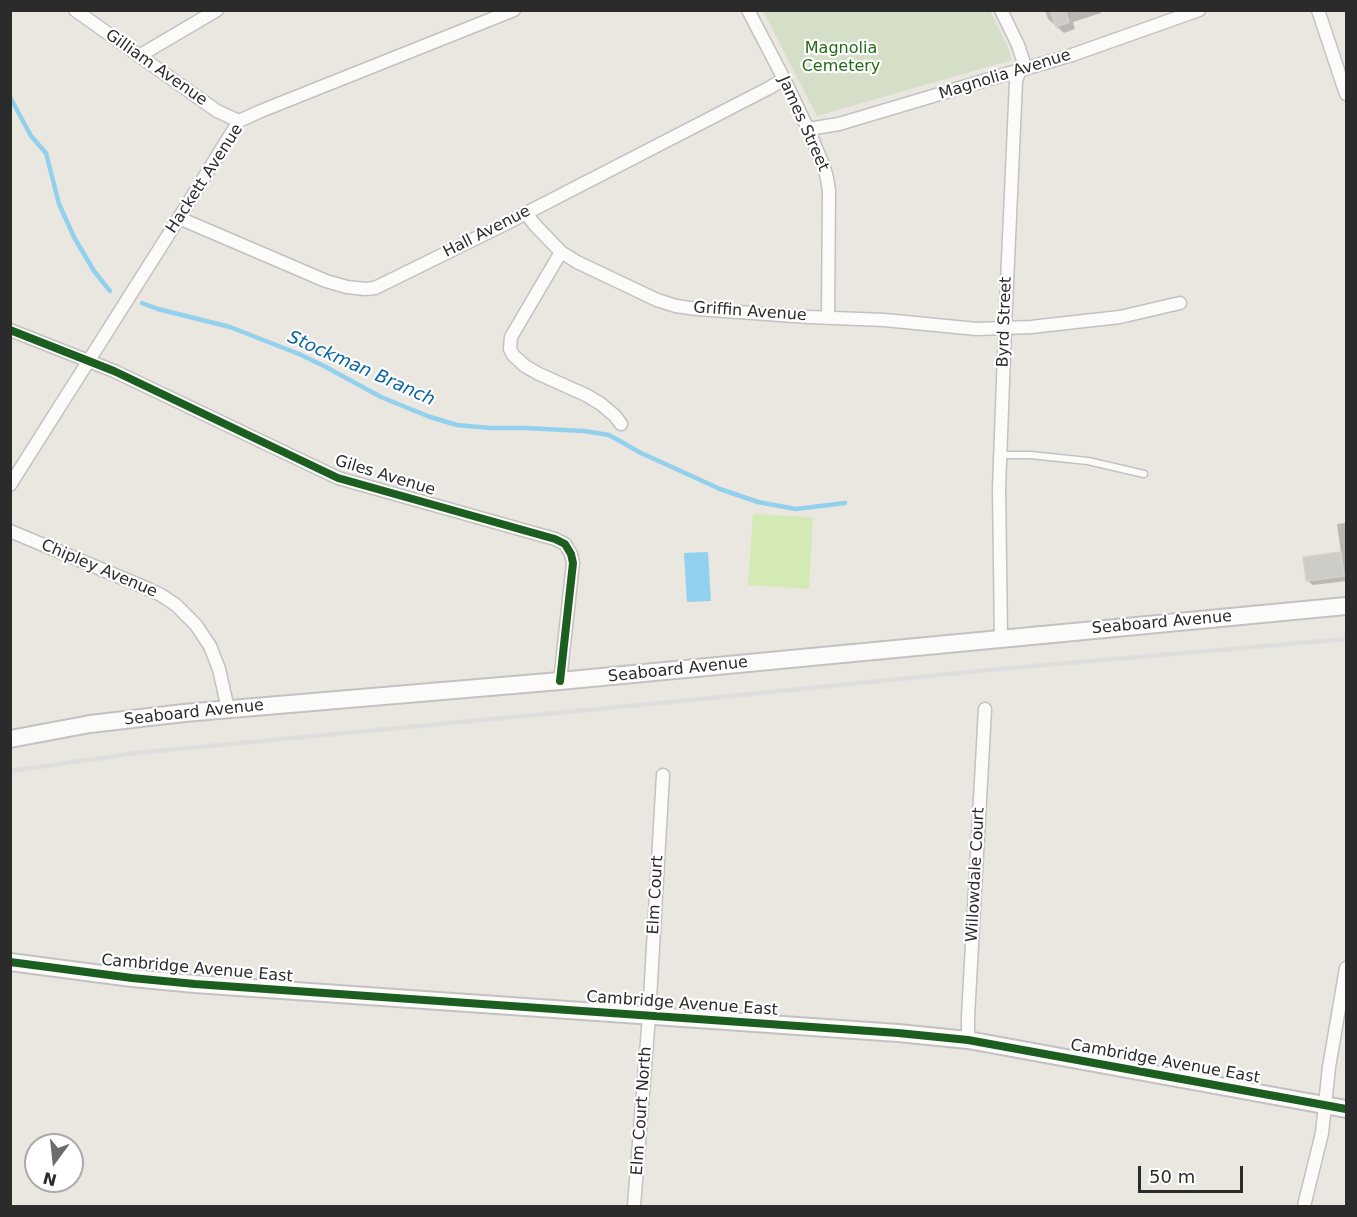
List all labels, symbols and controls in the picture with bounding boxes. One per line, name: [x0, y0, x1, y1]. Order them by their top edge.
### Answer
street label: Gilliam Avenue: [101, 26, 211, 110]
park label: Magnolia Cemetery: [802, 39, 880, 77]
street label: Magnolia Avenue: [937, 46, 1073, 104]
street label: James Street: [773, 74, 833, 174]
street label: Hackett Avenue: [163, 121, 247, 237]
street label: Hall Avenue: [440, 202, 534, 262]
street label: Byrd Street: [994, 276, 1016, 368]
street label: Griffin Avenue: [693, 298, 807, 326]
water label: Stockman Branch: [284, 327, 438, 411]
street label: Giles Avenue: [332, 452, 438, 500]
street label: Chipley Avenue: [38, 536, 160, 602]
street label: Seaboard Avenue: [1091, 607, 1233, 639]
street label: Seaboard Avenue: [607, 653, 749, 687]
street label: Seaboard Avenue: [123, 696, 265, 730]
street label: Willowdale Court: [963, 807, 989, 943]
street label: Elm Court: [644, 855, 668, 935]
street label: Cambridge Avenue East: [101, 951, 293, 987]
street label: Cambridge Avenue East: [586, 988, 778, 1020]
street label: Cambridge Avenue East: [1069, 1036, 1261, 1088]
street label: Elm Court North: [628, 1046, 656, 1176]
north arrow: [24, 1133, 84, 1193]
scale bar: [1141, 1154, 1246, 1192]
text: 50 m: [1149, 1166, 1195, 1187]
text: N: [41, 1168, 59, 1190]

